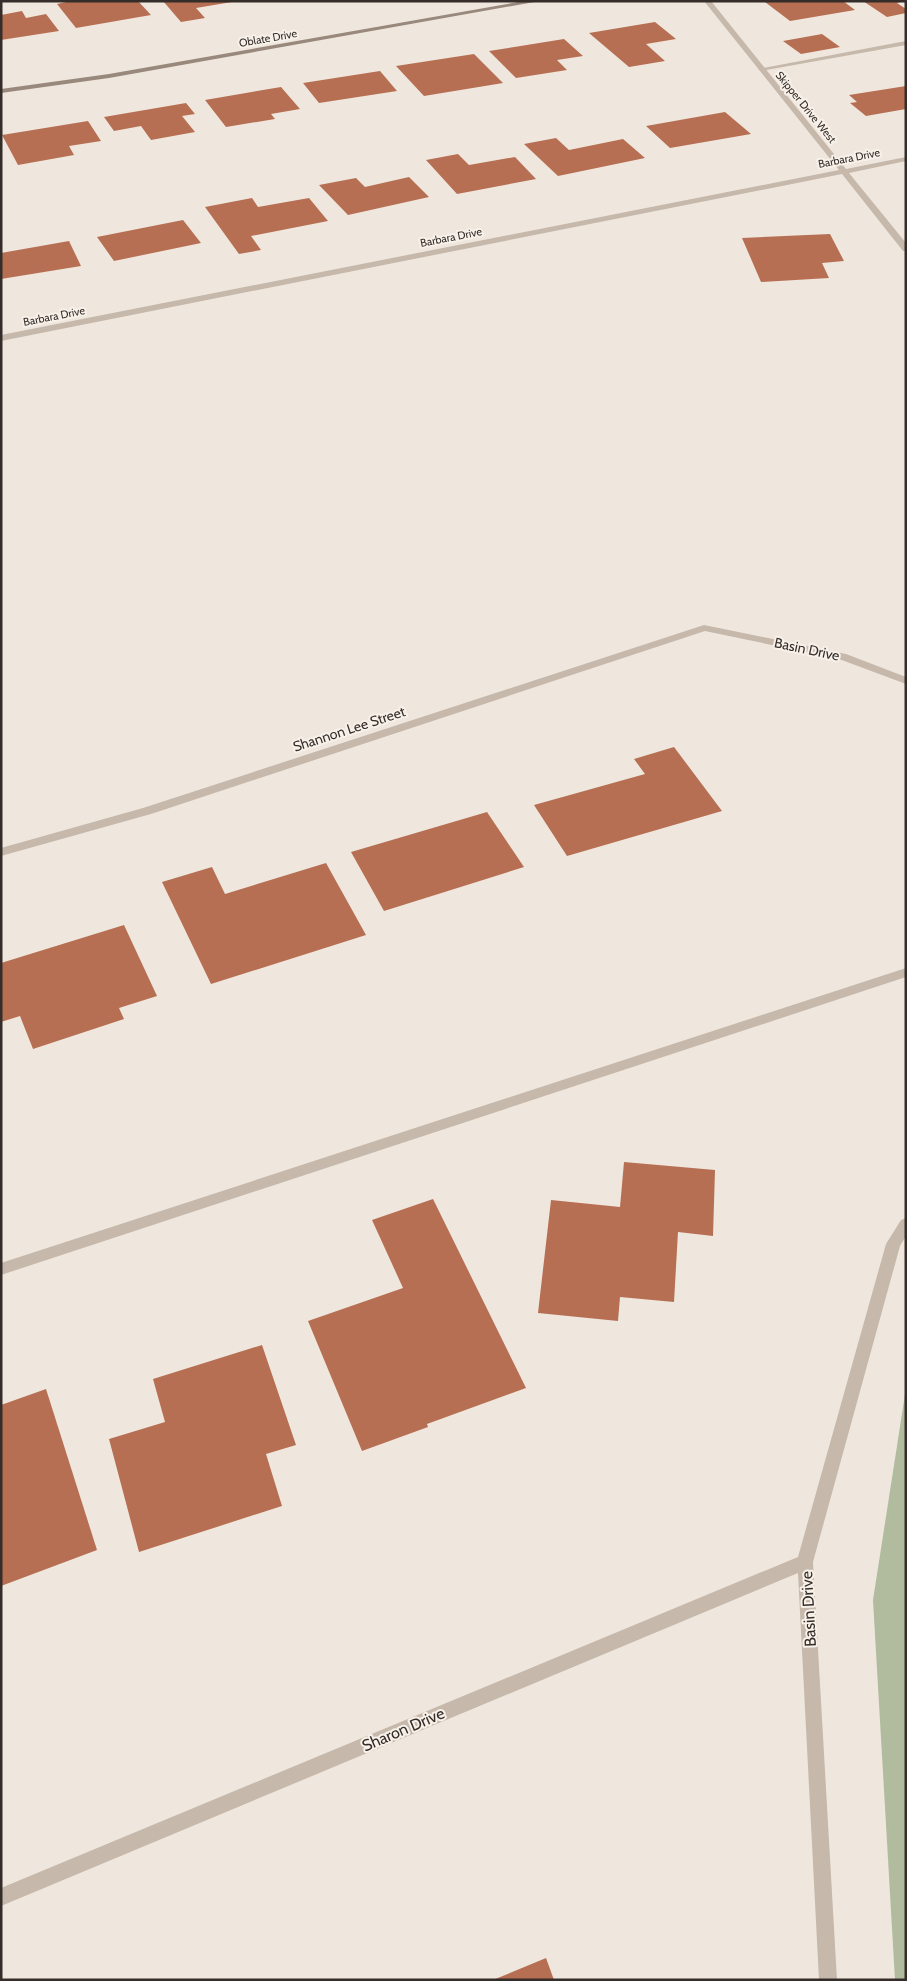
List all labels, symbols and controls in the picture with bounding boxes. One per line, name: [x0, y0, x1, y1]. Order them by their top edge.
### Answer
street label: Oblate Drive: [238, 26, 298, 50]
street label: Skipper Drive West: [773, 68, 839, 146]
street label: Barbara Drive: [817, 145, 881, 171]
street label: Barbara Drive: [419, 224, 483, 250]
street label: Barbara Drive: [22, 303, 86, 329]
street label: Basin Drive: [773, 633, 841, 665]
street label: Shannon Lee Street: [291, 702, 408, 756]
street label: Basin Drive: [797, 1571, 820, 1647]
street label: Sharon Drive: [359, 1704, 447, 1755]

